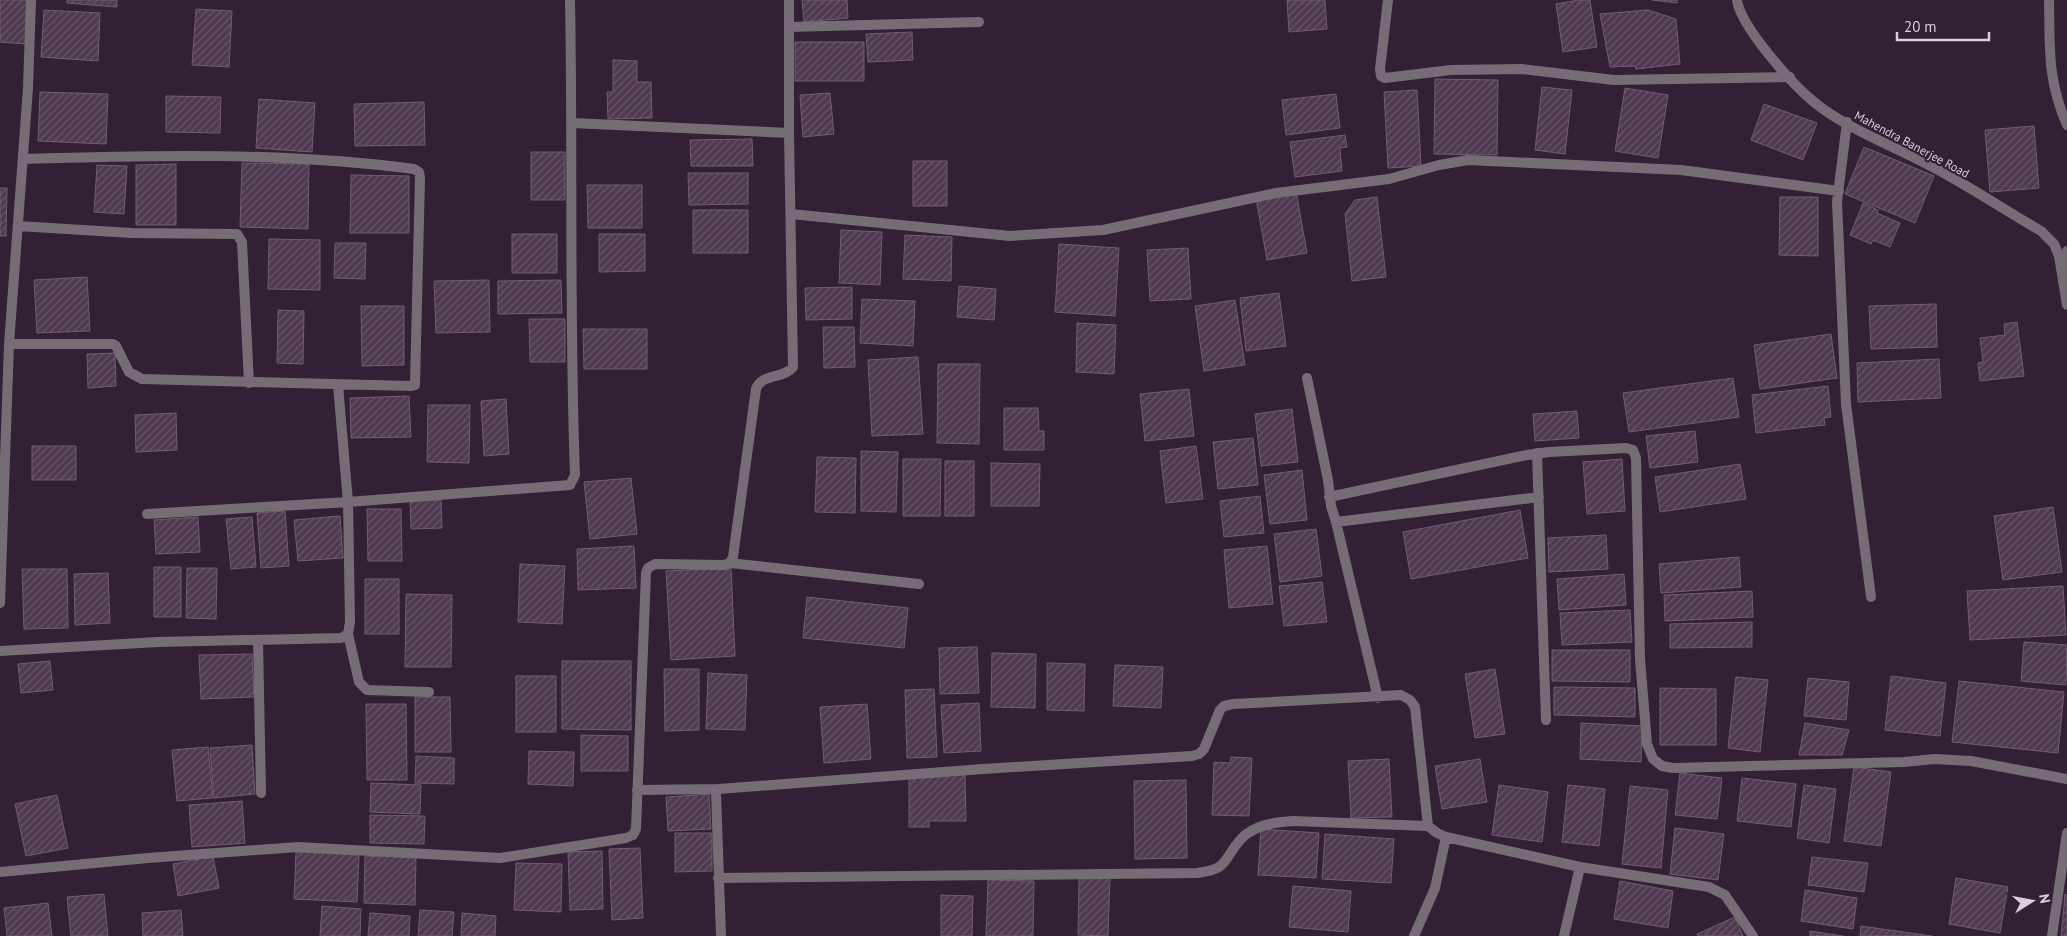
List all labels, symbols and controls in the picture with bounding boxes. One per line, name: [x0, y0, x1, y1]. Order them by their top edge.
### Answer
scale bar: [1897, 10, 1990, 42]
text: 20 m: [1904, 17, 1937, 36]
street label: Mahendra Banerjee Road: [1852, 107, 1972, 181]
north arrow: [2007, 876, 2057, 926]
text: N: [2035, 892, 2054, 905]

